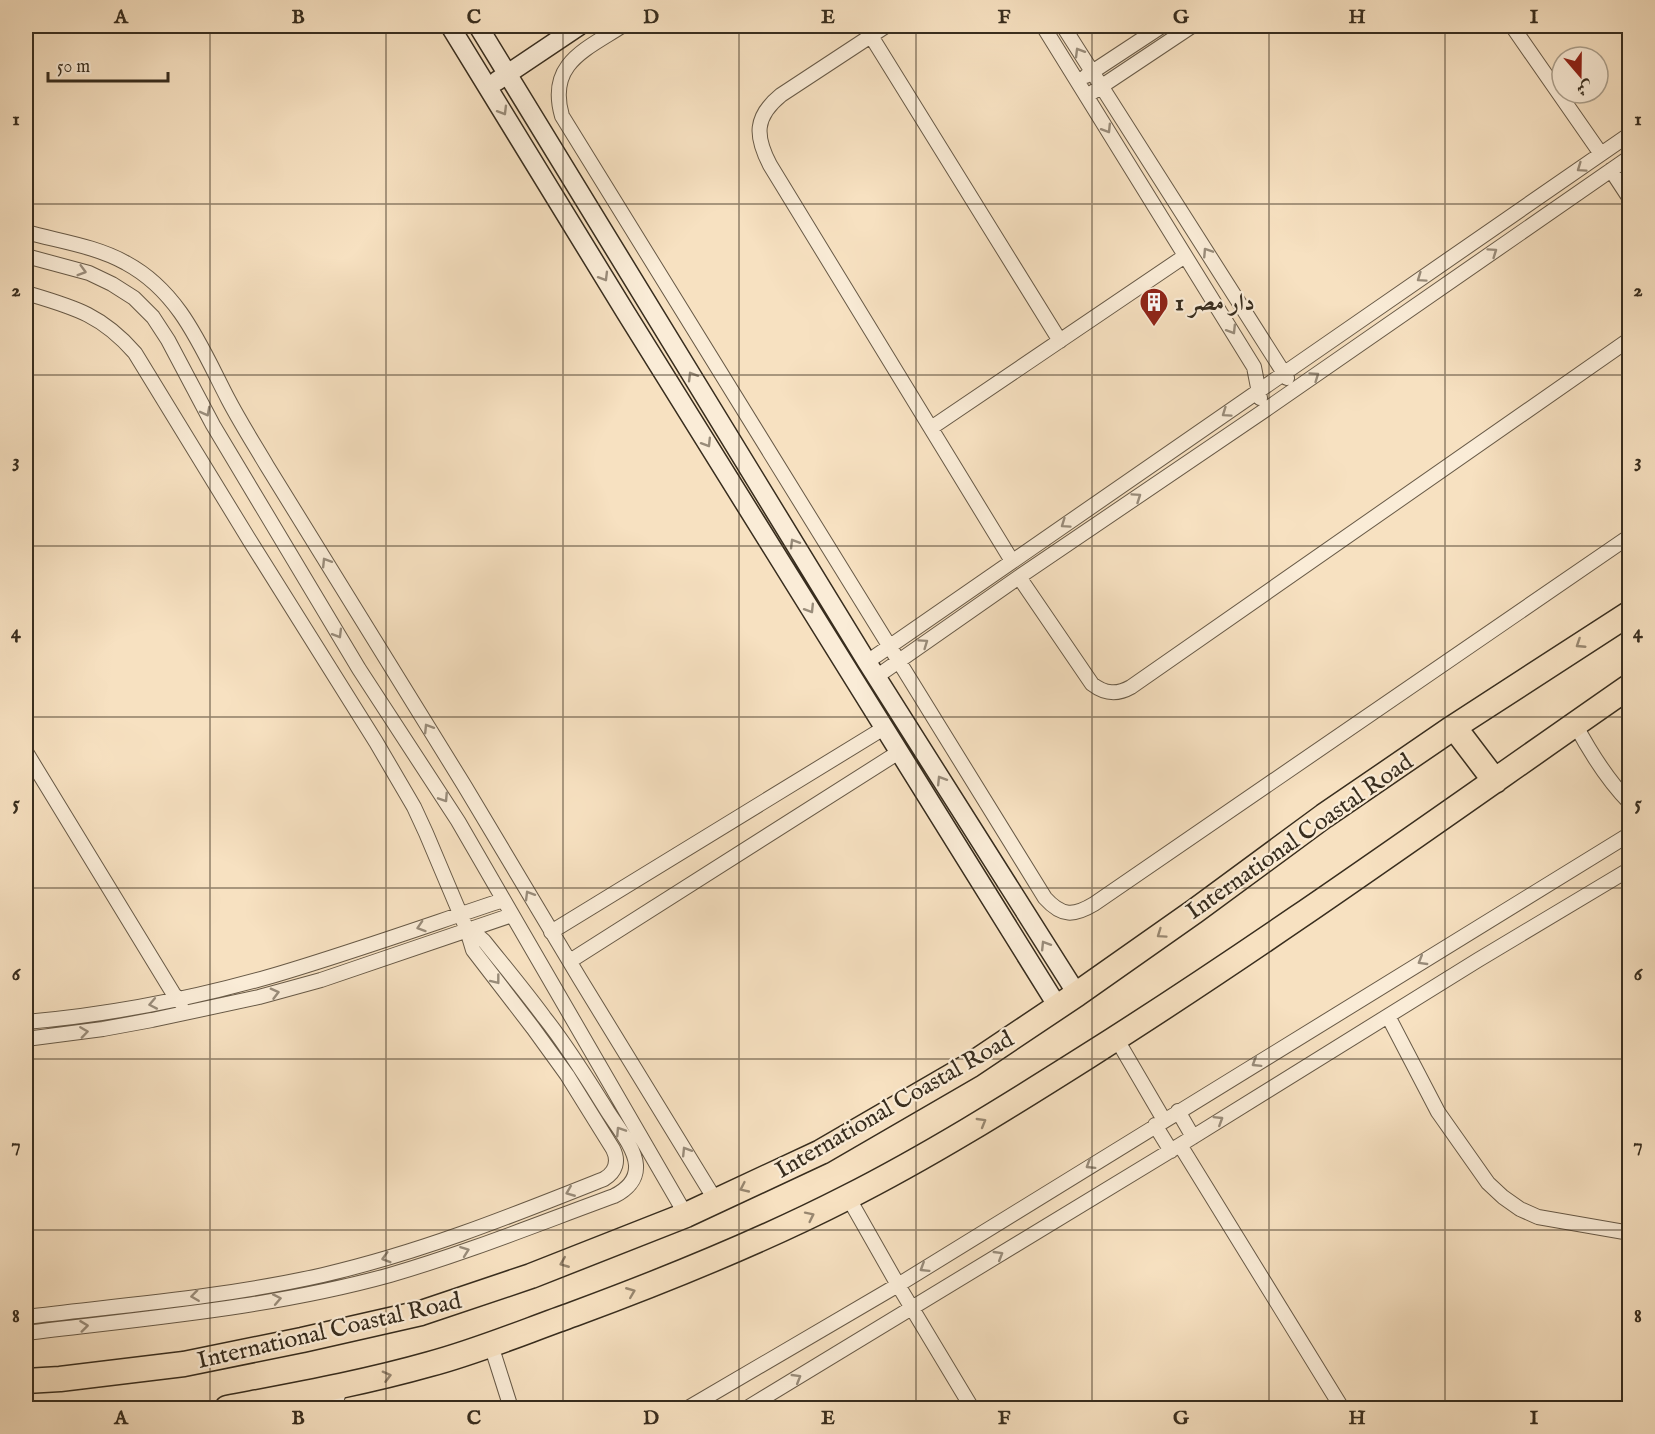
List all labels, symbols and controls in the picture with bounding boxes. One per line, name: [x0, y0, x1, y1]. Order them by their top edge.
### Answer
text: A: [113, 5, 129, 30]
text: B: [291, 5, 305, 30]
text: C: [467, 5, 481, 30]
text: D: [643, 5, 659, 30]
text: E: [821, 5, 835, 30]
text: F: [998, 5, 1011, 30]
text: G: [1173, 5, 1190, 30]
text: H: [1348, 5, 1366, 30]
text: I: [1530, 5, 1539, 30]
scale bar: [48, 45, 168, 83]
north arrow: [1550, 45, 1610, 105]
one-way arrow: [1075, 48, 1087, 58]
text: 50 m: [57, 56, 90, 79]
text: ش: [1574, 75, 1595, 99]
one-way arrow: [496, 105, 507, 115]
text: 1: [12, 107, 20, 132]
text: 1: [1634, 107, 1642, 132]
one-way arrow: [1099, 123, 1111, 133]
one-way arrow: [1577, 161, 1588, 172]
one-way arrow: [1202, 248, 1214, 258]
one-way arrow: [1486, 248, 1497, 259]
one-way arrow: [76, 264, 87, 276]
one-way arrow: [597, 271, 608, 282]
one-way arrow: [1416, 271, 1427, 282]
text: 2: [11, 278, 21, 303]
text: 2: [1633, 278, 1643, 303]
building icon: دار مصر 1: [1138, 286, 1170, 328]
place label: دار مصر 1: [1175, 288, 1255, 319]
one-way arrow: [1224, 324, 1236, 334]
one-way arrow: [688, 372, 700, 382]
one-way arrow: [1309, 372, 1320, 383]
one-way arrow: [199, 406, 210, 416]
one-way arrow: [1221, 406, 1232, 417]
one-way arrow: [700, 437, 712, 447]
text: 3: [12, 449, 20, 474]
text: 3: [1634, 449, 1642, 474]
one-way arrow: [1130, 494, 1141, 505]
one-way arrow: [1061, 517, 1072, 528]
one-way arrow: [789, 539, 801, 549]
one-way arrow: [321, 558, 333, 568]
one-way arrow: [803, 603, 815, 613]
text: 4: [11, 620, 22, 645]
text: 4: [1633, 620, 1644, 645]
one-way arrow: [331, 628, 343, 638]
one-way arrow: [1576, 637, 1587, 648]
one-way arrow: [917, 639, 928, 650]
one-way arrow: [424, 724, 436, 734]
street label: International Coastal Road: [1180, 747, 1420, 927]
one-way arrow: [937, 776, 949, 786]
text: 5: [12, 791, 20, 816]
text: 5: [1634, 791, 1642, 816]
one-way arrow: [436, 792, 448, 802]
one-way arrow: [525, 891, 537, 901]
one-way arrow: [416, 920, 427, 932]
one-way arrow: [1157, 927, 1168, 938]
one-way arrow: [1042, 940, 1053, 951]
one-way arrow: [1418, 953, 1428, 965]
text: 6: [12, 962, 22, 987]
text: 6: [1634, 962, 1644, 987]
one-way arrow: [488, 973, 499, 984]
one-way arrow: [269, 988, 280, 1000]
one-way arrow: [148, 997, 157, 1009]
street label: International Coastal Road: [770, 1024, 1020, 1186]
one-way arrow: [79, 1026, 88, 1038]
one-way arrow: [1252, 1055, 1262, 1067]
one-way arrow: [1213, 1116, 1223, 1128]
one-way arrow: [975, 1118, 986, 1129]
one-way arrow: [616, 1127, 628, 1137]
text: 7: [11, 1133, 21, 1158]
text: 7: [1633, 1133, 1643, 1158]
one-way arrow: [681, 1147, 693, 1157]
one-way arrow: [1086, 1158, 1096, 1170]
one-way arrow: [739, 1180, 750, 1192]
one-way arrow: [565, 1185, 576, 1197]
one-way arrow: [804, 1211, 815, 1223]
one-way arrow: [459, 1245, 470, 1258]
one-way arrow: [993, 1250, 1003, 1262]
one-way arrow: [382, 1251, 392, 1264]
one-way arrow: [559, 1256, 570, 1268]
one-way arrow: [920, 1261, 931, 1272]
street label: International Coastal Road: [194, 1286, 465, 1377]
one-way arrow: [625, 1287, 636, 1299]
one-way arrow: [191, 1290, 200, 1302]
one-way arrow: [272, 1294, 281, 1306]
text: 8: [12, 1304, 20, 1329]
text: 8: [1634, 1304, 1642, 1329]
one-way arrow: [79, 1321, 88, 1333]
one-way arrow: [382, 1370, 392, 1383]
one-way arrow: [791, 1373, 801, 1385]
text: A: [113, 1406, 129, 1431]
text: B: [291, 1406, 305, 1431]
text: C: [467, 1406, 481, 1431]
text: D: [643, 1406, 659, 1431]
text: E: [821, 1406, 835, 1431]
text: F: [998, 1406, 1011, 1431]
text: G: [1173, 1406, 1190, 1431]
text: H: [1348, 1406, 1366, 1431]
text: I: [1530, 1406, 1539, 1431]

